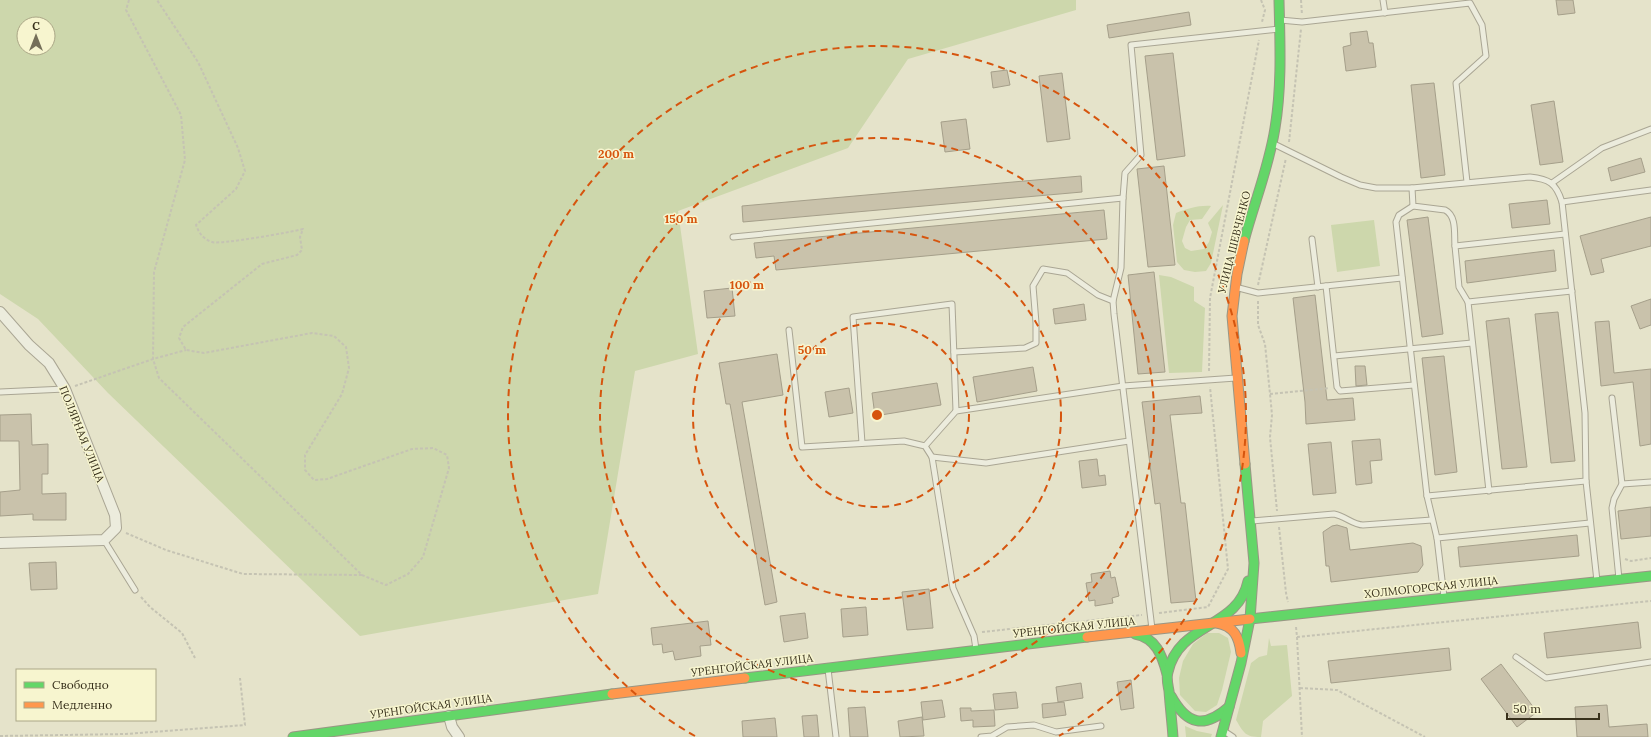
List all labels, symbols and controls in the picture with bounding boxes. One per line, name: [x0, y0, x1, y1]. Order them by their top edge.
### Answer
north arrow: [16, 16, 56, 56]
text: С: [32, 19, 40, 33]
text: 200 m: [598, 146, 634, 161]
street label: УЛИЦА ШЕВЧЕНКО: [1214, 189, 1254, 296]
text: 150 m: [664, 211, 698, 226]
text: 100 m: [730, 277, 764, 292]
text: 50 m: [798, 342, 826, 357]
street label: ПОЛЯРНАЯ УЛИЦА: [56, 384, 108, 485]
centre of rings: [870, 408, 884, 422]
street label: ХОЛМОГОРСКАЯ УЛИЦА: [1364, 573, 1500, 601]
street label: УРЕНГОЙСКАЯ УЛИЦА: [1011, 614, 1137, 640]
street label: УРЕНГОЙСКАЯ УЛИЦА: [689, 650, 815, 680]
legend: [16, 669, 156, 721]
text: Свободно: [52, 677, 109, 692]
street label: УРЕНГОЙСКАЯ УЛИЦА: [368, 690, 494, 722]
scale bar: [1507, 695, 1599, 721]
text: Медленно: [52, 697, 112, 712]
text: 50 m: [1513, 701, 1541, 716]

